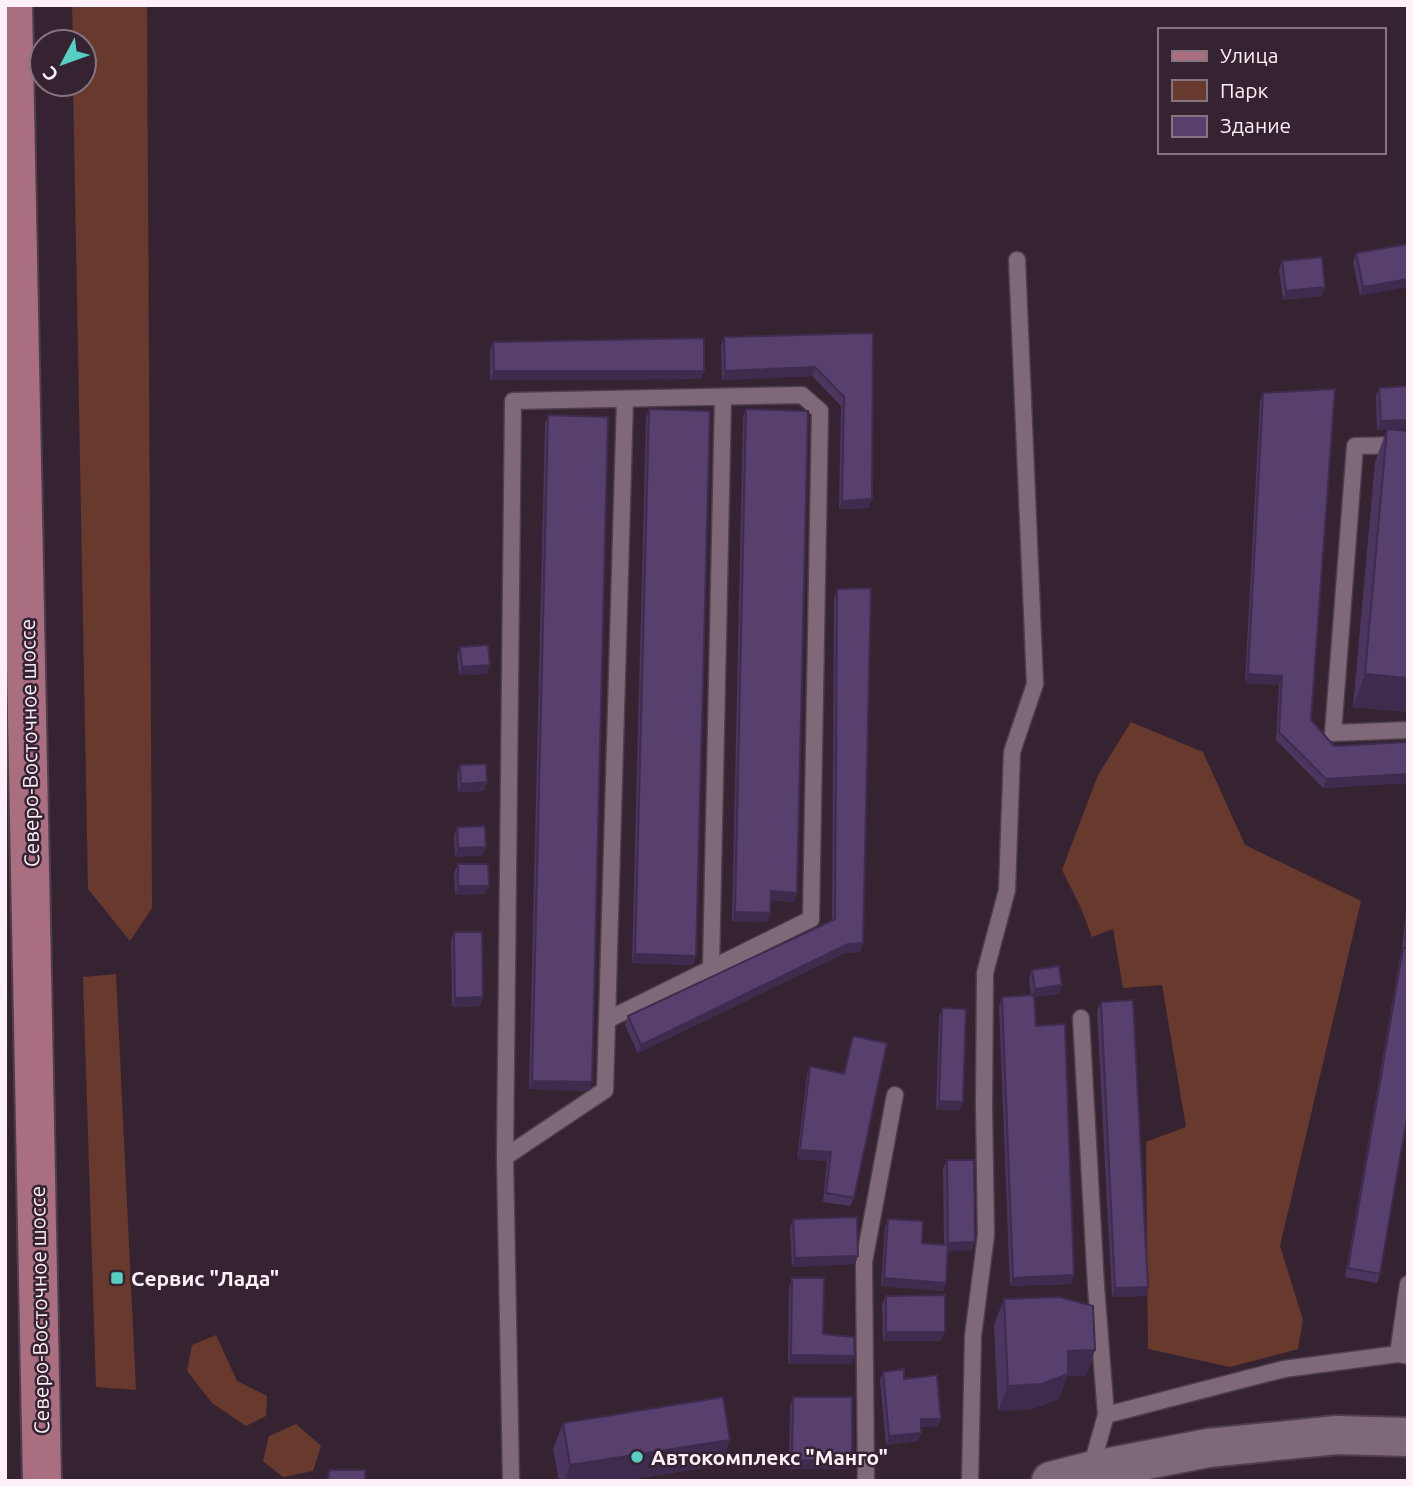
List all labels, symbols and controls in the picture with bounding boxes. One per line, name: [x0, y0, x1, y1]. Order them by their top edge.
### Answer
north arrow: [28, 28, 98, 98]
legend: [1158, 28, 1385, 154]
text: Улица: [1220, 43, 1278, 67]
text: С: [38, 62, 62, 86]
text: Парк: [1220, 78, 1269, 102]
text: Здание: [1220, 113, 1291, 137]
street label: Северо-Восточное шоссе: [15, 619, 43, 867]
street label: Северо-Восточное шоссе: [25, 1186, 53, 1434]
place label: Сервис "Лада": [131, 1266, 279, 1290]
marker: Сервис "Лада": [109, 1270, 125, 1286]
place label: Автокомплекс "Манго": [651, 1445, 888, 1469]
marker: Автокомплекс "Манго": [629, 1449, 645, 1465]

